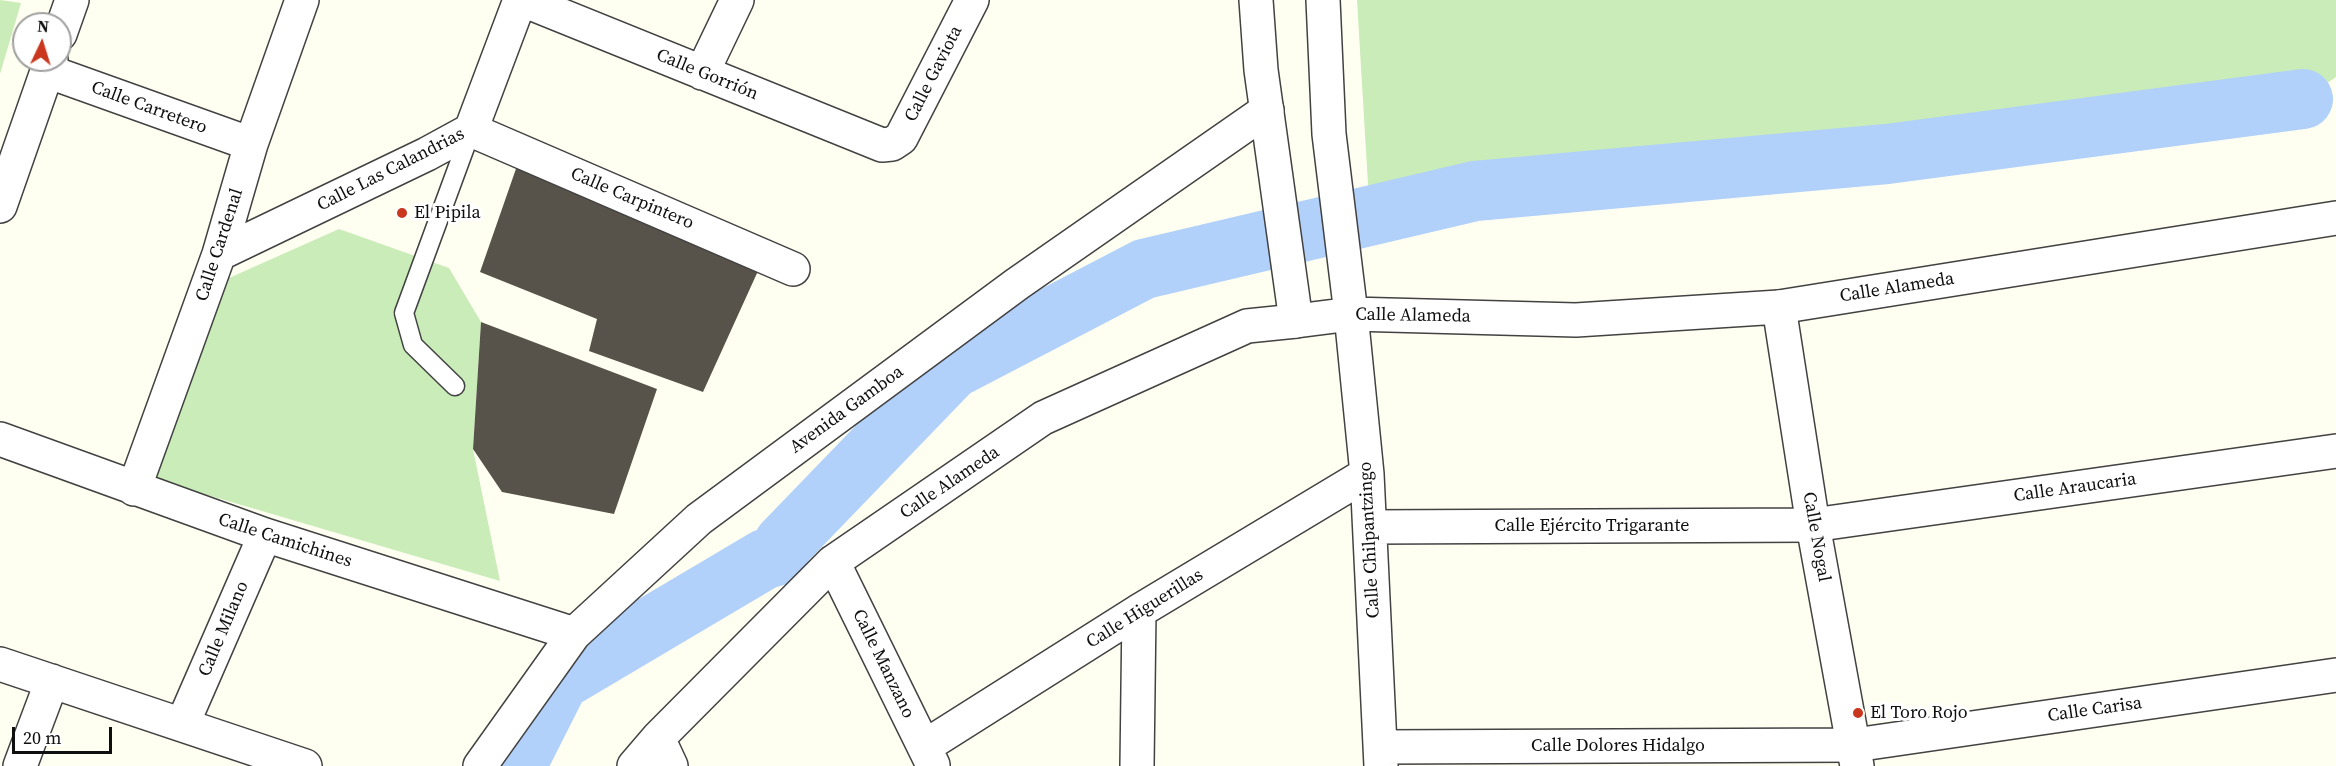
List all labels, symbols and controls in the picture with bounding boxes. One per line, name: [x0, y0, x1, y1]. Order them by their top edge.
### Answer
north arrow: [12, 12, 72, 72]
text: N: [37, 15, 50, 37]
street label: Calle Gaviota: [901, 22, 967, 126]
street label: Calle Gorrión: [653, 45, 761, 105]
street label: Calle Carretero: [88, 77, 210, 139]
street label: Calle Las Calandrias: [314, 124, 468, 216]
street label: Calle Carpintero: [567, 163, 697, 235]
street label: Calle Cardenal: [192, 186, 248, 304]
place label: El Pipila: [414, 202, 481, 224]
marker: El Pipila: [395, 206, 409, 220]
street label: Calle Alameda: [1838, 268, 1956, 308]
street label: Calle Alameda: [1355, 304, 1471, 328]
street label: Avenida Gamboa: [786, 361, 908, 459]
street label: Calle Alameda: [896, 442, 1004, 524]
street label: Calle Chilpantzingo: [1355, 461, 1385, 619]
street label: Calle Araucaria: [2012, 469, 2138, 507]
street label: Calle Nogal: [1797, 490, 1835, 584]
street label: Calle Camichines: [215, 509, 355, 573]
street label: Calle Ejército Trigarante: [1495, 515, 1689, 537]
street label: Calle Higuerillas: [1083, 564, 1207, 654]
street label: Calle Milano: [194, 578, 254, 680]
street label: Calle Manzano: [847, 606, 919, 722]
street label: Calle Carisa: [2046, 693, 2144, 727]
place label: El Toro Rojo: [1870, 702, 1968, 724]
marker: El Toro Rojo: [1851, 706, 1865, 720]
scale bar: [15, 715, 116, 753]
text: 20 m: [23, 725, 61, 750]
street label: Calle Dolores Hidalgo: [1531, 735, 1705, 757]

